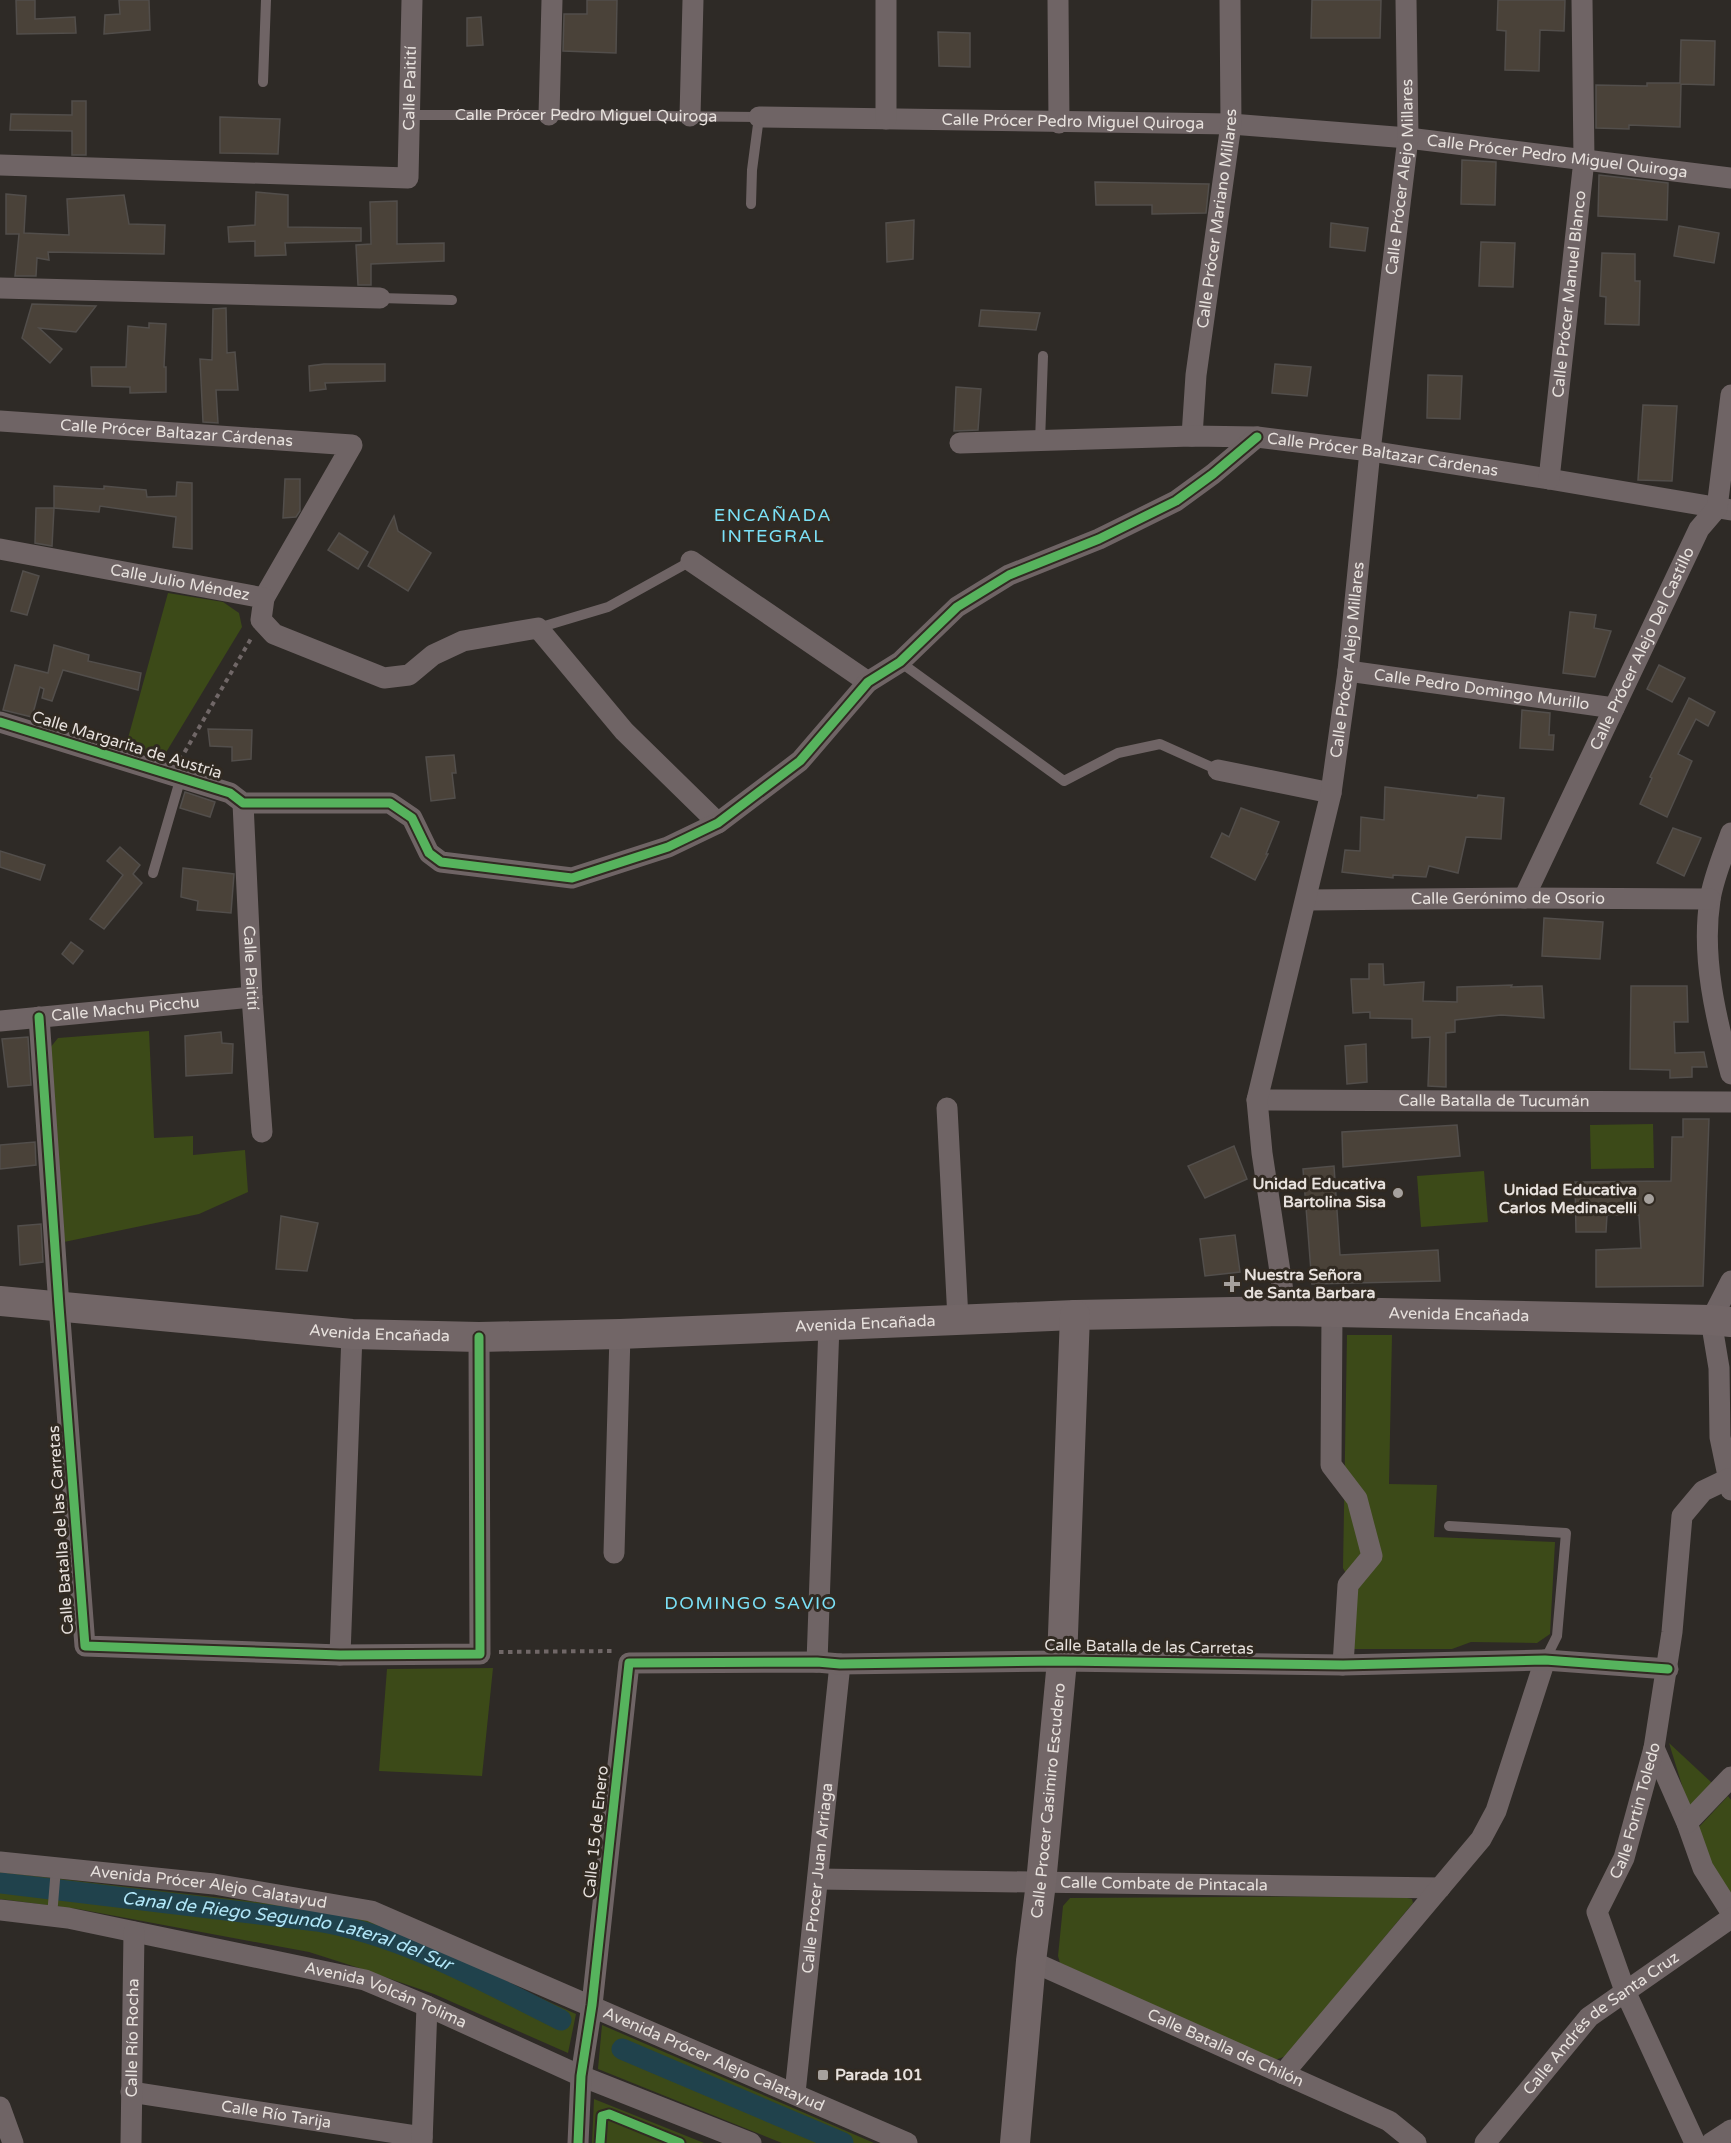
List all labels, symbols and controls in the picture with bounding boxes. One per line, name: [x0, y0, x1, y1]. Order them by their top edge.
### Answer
street label: Calle Paitití: [399, 46, 421, 131]
street label: Calle Prócer Alejo Millares: [1381, 79, 1418, 276]
street label: Calle Prócer Pedro Miguel Quiroga: [455, 105, 717, 127]
street label: Calle Prócer Mariano Millares: [1193, 109, 1241, 330]
street label: Calle Prócer Pedro Miguel Quiroga: [942, 110, 1204, 134]
street label: Calle Prócer Pedro Miguel Quiroga: [1426, 130, 1689, 183]
street label: Calle Prócer Manuel Blanco: [1548, 189, 1591, 399]
street label: Calle Prócer Baltazar Cárdenas: [59, 415, 294, 451]
street label: Calle Prócer Baltazar Cárdenas: [1266, 428, 1500, 481]
district label: ENCAÑADA INTEGRAL: [714, 504, 832, 547]
street label: Calle Prócer Alejo Del Castillo: [1585, 544, 1699, 754]
street label: Calle Julio Méndez: [108, 560, 251, 605]
street label: Calle Prócer Alejo Millares: [1326, 561, 1369, 759]
street label: Calle Pedro Domingo Murillo: [1373, 665, 1591, 714]
street label: Calle Margarita de Austria: [30, 707, 224, 783]
street label: Calle Gerónimo de Osorio: [1411, 888, 1605, 909]
street label: Calle Paitití: [239, 925, 263, 1011]
street label: Calle Machu Picchu: [50, 992, 201, 1026]
street label: Calle Batalla de Tucumán: [1398, 1091, 1590, 1111]
place label: Unidad Educativa Bartolina Sisa: [1252, 1174, 1386, 1212]
place label: Unidad Educativa Carlos Medinacelli: [1499, 1180, 1637, 1218]
marker: Unidad Educativa Bartolina Sisa: [1391, 1186, 1405, 1200]
marker: Unidad Educativa Carlos Medinacelli: [1642, 1192, 1656, 1206]
place label: Nuestra Señora de Santa Barbara: [1244, 1265, 1375, 1303]
marker: Nuestra Señora de Santa Barbara: [1225, 1277, 1239, 1291]
street label: Avenida Encañada: [1388, 1303, 1530, 1326]
street label: Avenida Encañada: [794, 1311, 936, 1337]
street label: Avenida Encañada: [308, 1320, 450, 1346]
street label: Calle Batalla de las Carretas: [44, 1425, 78, 1635]
district label: DOMINGO SAVIO: [664, 1592, 838, 1614]
street label: Calle Batalla de las Carretas: [1044, 1635, 1254, 1659]
street label: Calle Procer Casimiro Escudero: [1027, 1682, 1070, 1920]
street label: Calle Fortin Toledo: [1605, 1741, 1665, 1882]
street label: Calle 15 de Enero: [579, 1765, 613, 1899]
street label: Calle Procer Juan Arriaga: [798, 1782, 837, 1975]
street label: Avenida Prócer Alejo Calatayud: [89, 1861, 328, 1913]
street label: Calle Combate de Pintacala: [1060, 1873, 1268, 1896]
water label: Canal de Riego Segundo Lateral del Sur: [121, 1887, 458, 1976]
street label: Calle Andrés de Santa Cruz: [1519, 1947, 1683, 2099]
street label: Avenida Volcán Tolima: [303, 1958, 470, 2033]
street label: Calle Río Rocha: [122, 1978, 143, 2098]
street label: Avenida Prócer Alejo Calatayud: [600, 2003, 828, 2116]
street label: Calle Batalla de Chilón: [1144, 2004, 1307, 2092]
place label: Parada 101: [835, 2065, 923, 2085]
marker: Parada 101: [816, 2068, 830, 2082]
street label: Calle Río Tarija: [220, 2096, 333, 2133]

